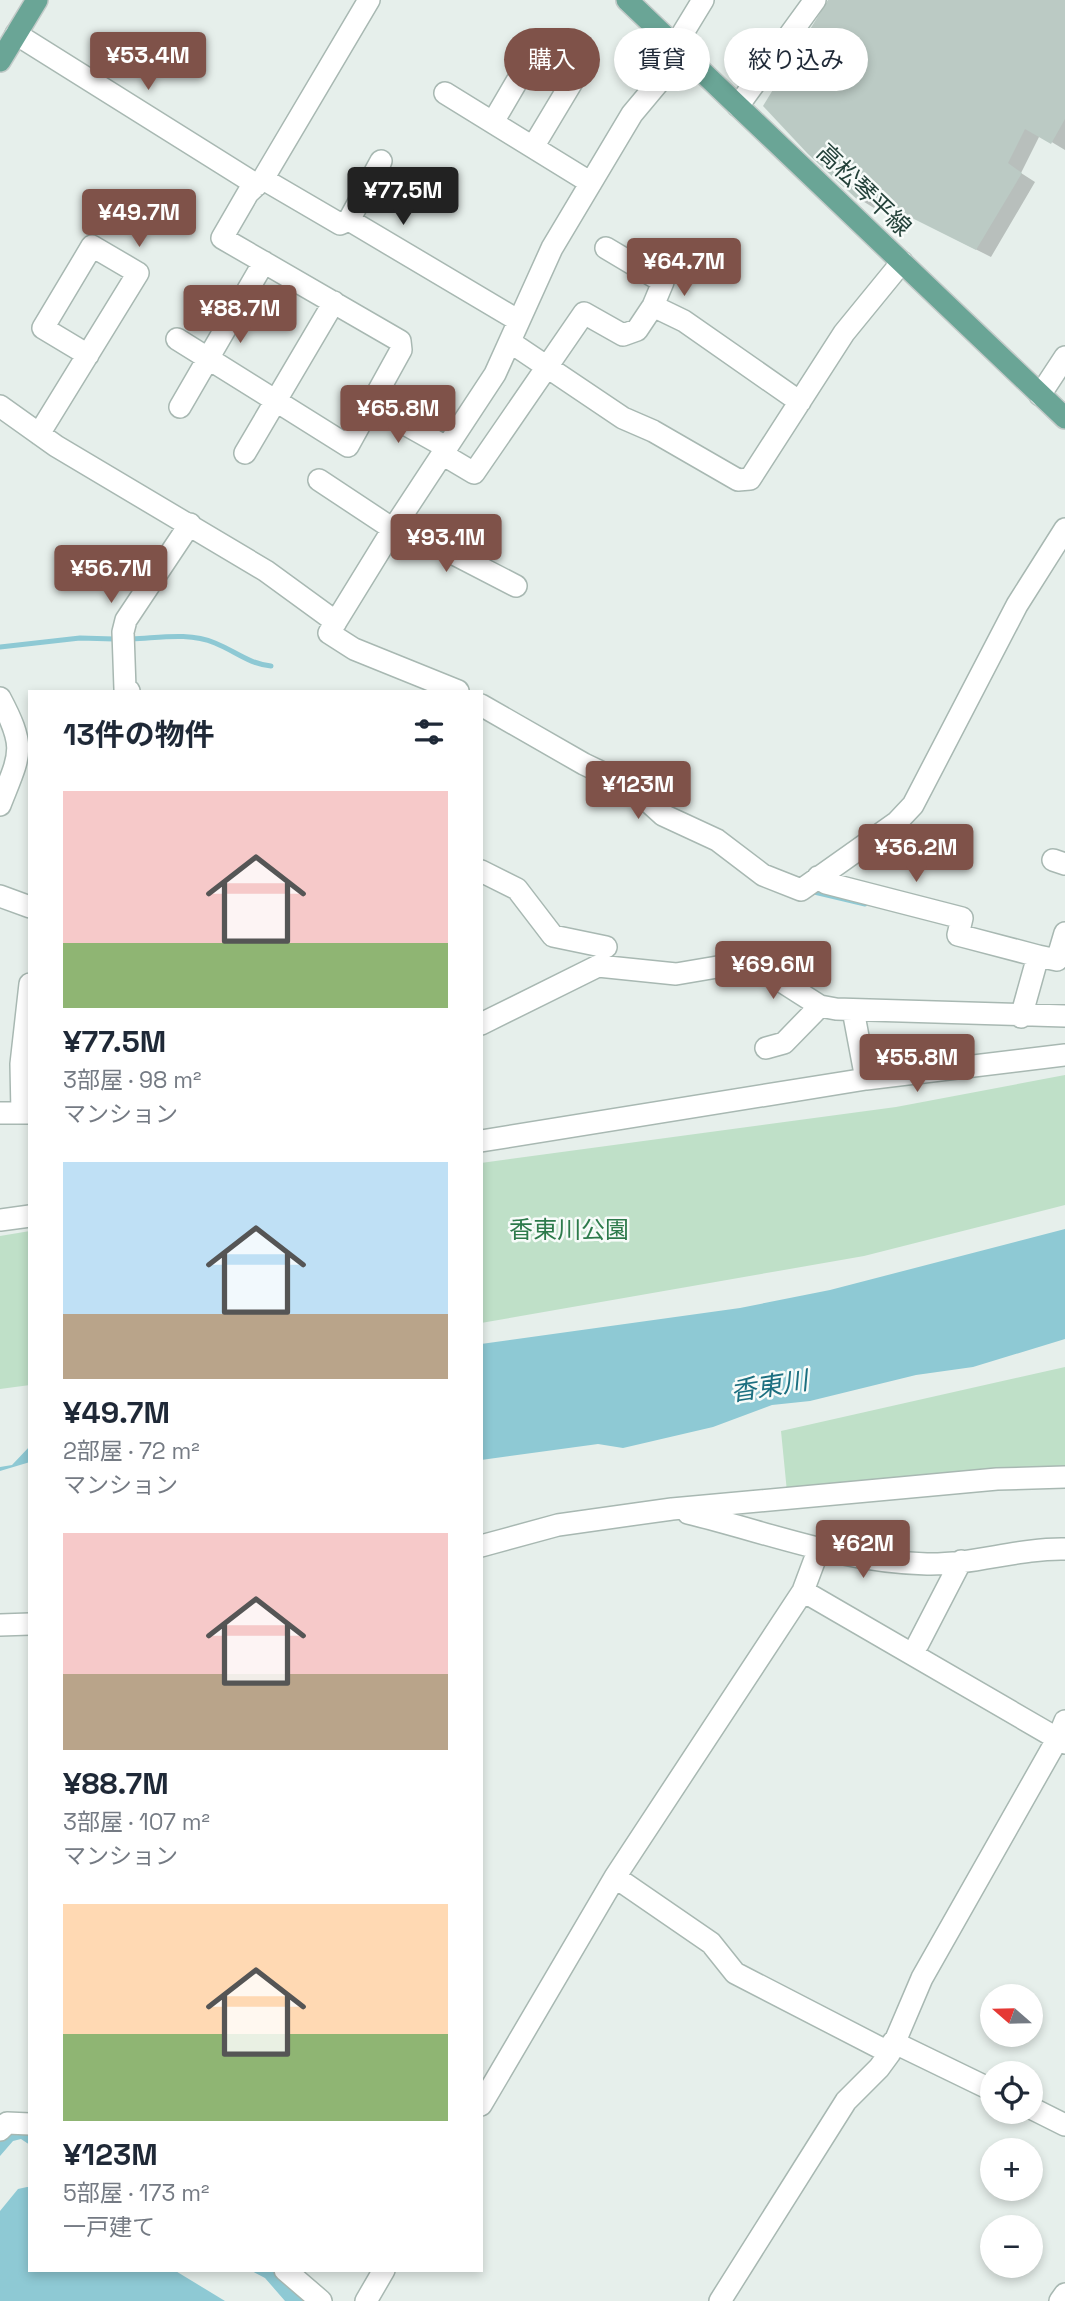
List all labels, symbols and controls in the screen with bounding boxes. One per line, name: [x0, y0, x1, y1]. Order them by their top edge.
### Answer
chip: 購入: [504, 28, 600, 91]
chip: 賃貸: [614, 28, 710, 91]
chip: 絞り込み: [724, 28, 868, 91]
pin: ¥53.4M: [91, 32, 205, 92]
text: ¥53.4M: [106, 40, 190, 70]
street label: 高松琴平線: [810, 137, 918, 242]
pin: ¥77.5M: [346, 168, 460, 227]
text: ¥77.5M: [363, 175, 443, 205]
pin: ¥49.7M: [82, 190, 196, 249]
text: ¥49.7M: [98, 197, 180, 227]
pin: ¥64.7M: [627, 238, 741, 298]
text: ¥64.7M: [643, 246, 725, 276]
pin: ¥88.7M: [183, 286, 297, 345]
text: ¥88.7M: [200, 293, 280, 323]
pin: ¥65.8M: [341, 386, 455, 445]
text: ¥65.8M: [356, 393, 440, 423]
pin: ¥93.1M: [389, 514, 503, 574]
text: ¥93.1M: [407, 522, 485, 552]
pin: ¥56.7M: [54, 546, 168, 605]
text: ¥56.7M: [70, 553, 152, 583]
icon: filters: [410, 713, 448, 751]
text: 13件の物件: [63, 715, 215, 754]
pin: ¥123M: [589, 762, 687, 821]
text: ¥123M: [602, 769, 674, 799]
pin: ¥36.2M: [859, 824, 973, 884]
text: ¥36.2M: [874, 832, 958, 862]
icon: home: [193, 836, 319, 962]
pin: ¥69.6M: [716, 942, 830, 1001]
text: ¥69.6M: [731, 949, 815, 979]
text: ¥77.5M: [63, 1022, 166, 1061]
pin: ¥55.8M: [860, 1034, 974, 1094]
text: ¥55.8M: [876, 1042, 958, 1072]
text: 3部屋 · 98 m²: [63, 1065, 202, 1095]
text: マンション: [63, 1099, 178, 1129]
icon: home: [193, 1207, 319, 1333]
park label: 香東川公園: [509, 1214, 629, 1245]
water label: 香東川: [728, 1363, 813, 1409]
text: ¥49.7M: [63, 1393, 170, 1432]
text: 2部屋 · 72 m²: [63, 1436, 200, 1466]
text: マンション: [63, 1470, 178, 1500]
pin: ¥62M: [822, 1520, 904, 1580]
text: ¥62M: [832, 1528, 894, 1558]
icon: home: [193, 1578, 319, 1704]
text: ¥88.7M: [63, 1764, 169, 1803]
text: 3部屋 · 107 m²: [63, 1807, 210, 1837]
text: マンション: [63, 1841, 178, 1871]
icon: home: [193, 1949, 319, 2075]
north arrow: [980, 1984, 1043, 2048]
map controls: [980, 1984, 1043, 2278]
button: locate: [980, 2061, 1043, 2124]
text: ¥123M: [63, 2135, 158, 2174]
button: +: [980, 2138, 1043, 2201]
text: 5部屋 · 173 m²: [63, 2178, 210, 2208]
text: 一戸建て: [63, 2212, 155, 2242]
button: −: [980, 2215, 1043, 2278]

